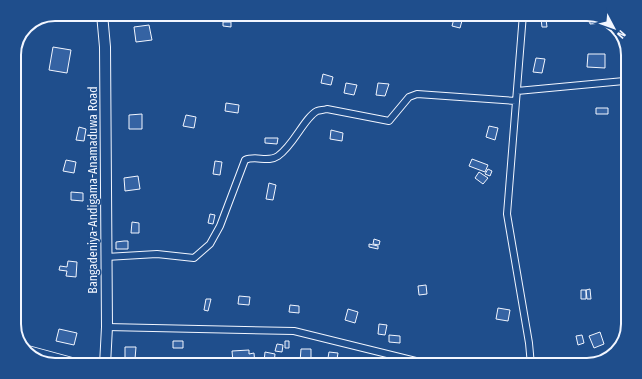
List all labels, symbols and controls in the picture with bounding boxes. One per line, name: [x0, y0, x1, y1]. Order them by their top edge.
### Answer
north arrow: [594, 8, 634, 48]
text: N: [614, 27, 628, 41]
street label: Bangadeniya-Andigama-Anamaduwa Road: [86, 86, 100, 294]

